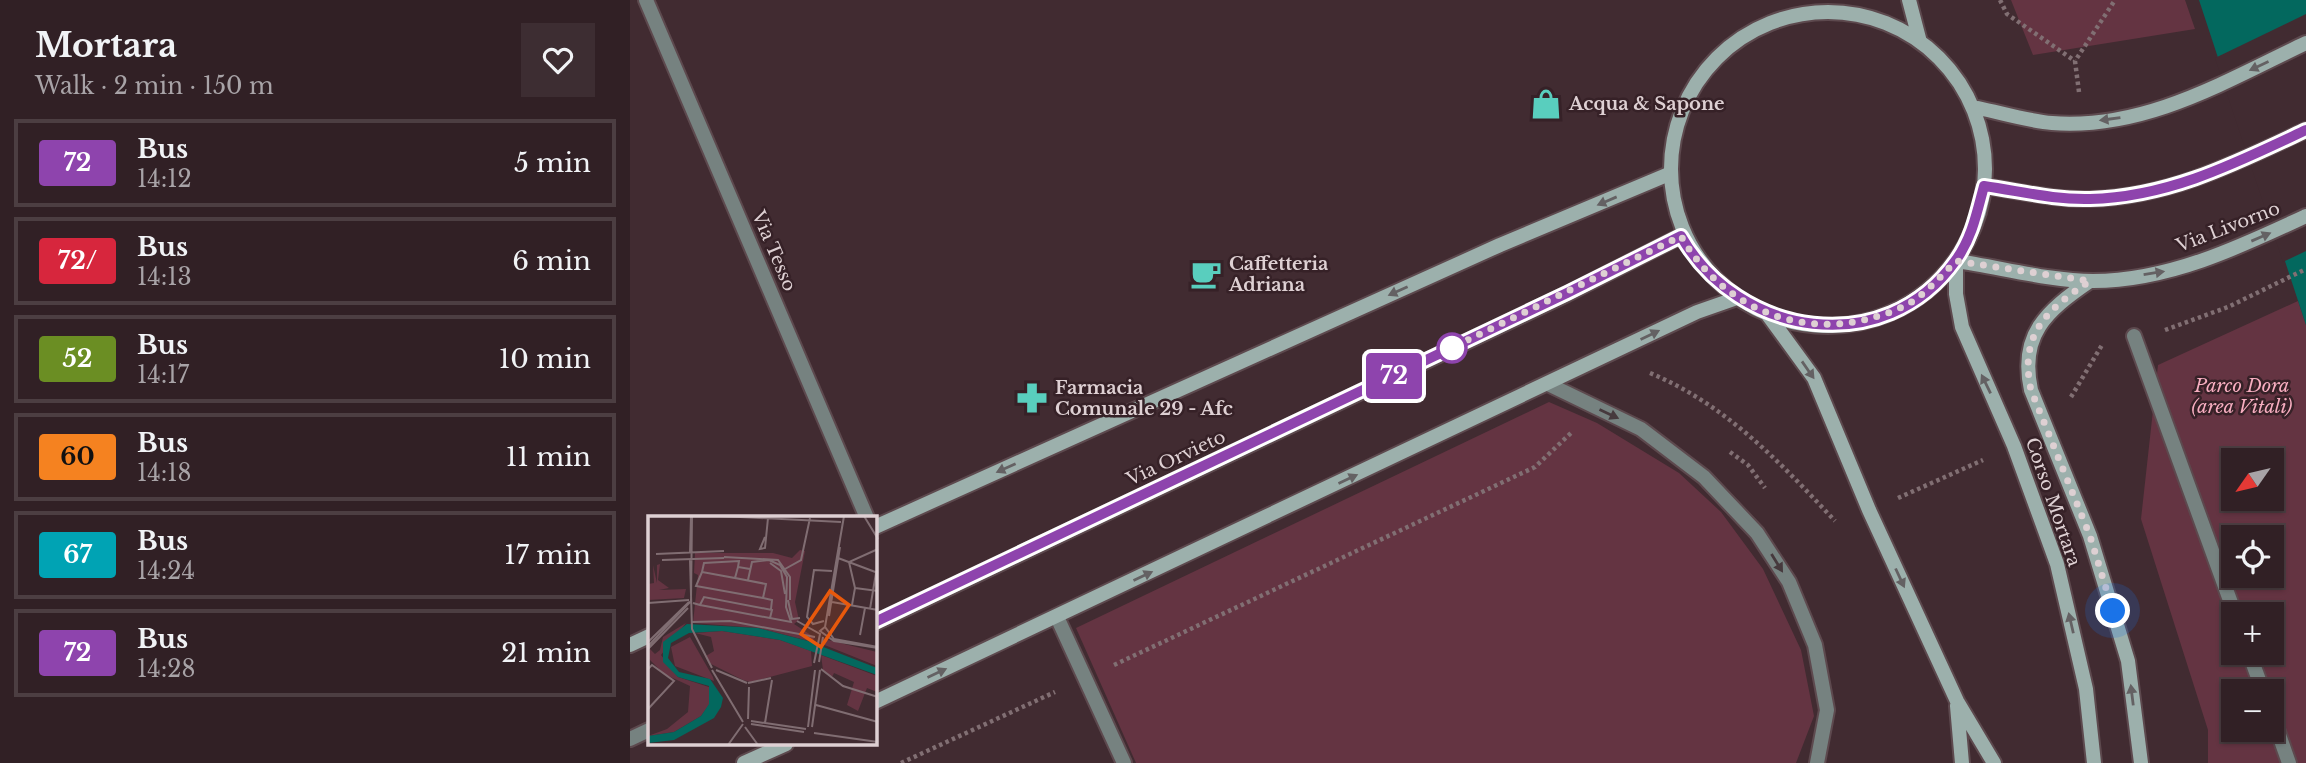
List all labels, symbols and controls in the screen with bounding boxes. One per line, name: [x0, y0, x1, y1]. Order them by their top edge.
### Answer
button: heart: [521, 23, 595, 97]
text: Mortara: [35, 25, 177, 66]
one-way arrow: [2249, 60, 2269, 72]
text: Walk · 2 min · 150 m: [35, 72, 274, 100]
shop icon: Acqua & Sapone: [1529, 87, 1563, 121]
place label: Acqua & Sapone: [1568, 93, 1725, 115]
one-way arrow: [2099, 113, 2121, 124]
text: Bus: [137, 133, 188, 165]
text: 5 min: [514, 147, 591, 179]
text: 72: [63, 148, 92, 177]
text: 14:12: [137, 165, 192, 193]
one-way arrow: [1596, 195, 1617, 206]
street label: Via Livorno: [2172, 197, 2283, 257]
street label: Via Tesso: [747, 206, 801, 295]
text: Bus: [137, 231, 188, 263]
one-way arrow: [2251, 231, 2272, 242]
text: 6 min: [512, 245, 591, 277]
text: 72/: [58, 246, 97, 275]
place label: Caffetteria Adriana: [1228, 253, 1329, 296]
cafe icon: Caffetteria Adriana: [1189, 257, 1223, 291]
text: 14:13: [137, 263, 192, 291]
one-way arrow: [2143, 267, 2165, 278]
one-way arrow: [1388, 285, 1408, 297]
text: Bus: [137, 329, 188, 361]
one-way arrow: [1640, 329, 1660, 341]
unlabelled marker: [1437, 333, 1467, 363]
text: 10 min: [499, 343, 591, 375]
text: 52: [63, 344, 92, 373]
line badge: 72: [1362, 353, 1426, 399]
text: 14:17: [137, 361, 189, 389]
text: 72: [1380, 361, 1408, 390]
one-way arrow: [1801, 361, 1815, 379]
one-way arrow: [1981, 374, 1992, 394]
park label: Parco Dora (area Vitali): [2192, 375, 2292, 418]
place label: Farmacia Comunale 29 - Afc: [1055, 377, 1233, 420]
pharmacy icon: Farmacia Comunale 29 - Afc: [1015, 381, 1049, 415]
one-way arrow: [1599, 409, 1620, 420]
street label: Via Orvieto: [1122, 425, 1229, 491]
text: Bus: [137, 427, 188, 459]
street label: Corso Mortara: [2021, 435, 2085, 569]
text: 11 min: [506, 441, 591, 473]
text: 60: [60, 442, 95, 471]
north arrow: [2221, 448, 2284, 511]
map controls: [2221, 448, 2284, 742]
text: 14:18: [137, 459, 191, 487]
one-way arrow: [995, 463, 1016, 474]
one-way arrow: [1338, 473, 1358, 485]
inset map: [648, 516, 877, 746]
text: Bus: [137, 525, 188, 557]
button: locate: [2221, 525, 2284, 588]
text: 17 min: [504, 539, 591, 571]
text: 67: [63, 540, 92, 569]
one-way arrow: [1770, 554, 1783, 573]
text: 14:24: [137, 557, 195, 585]
one-way arrow: [1895, 568, 1906, 588]
one-way arrow: [1133, 571, 1153, 582]
your location: [2095, 593, 2130, 628]
button: +: [2221, 602, 2284, 665]
one-way arrow: [2065, 612, 2076, 634]
text: Bus: [137, 623, 188, 655]
text: 21 min: [501, 637, 591, 669]
text: 72: [63, 638, 92, 667]
text: 14:28: [137, 655, 195, 683]
one-way arrow: [927, 667, 947, 679]
button: −: [2221, 679, 2284, 742]
one-way arrow: [2127, 684, 2138, 706]

